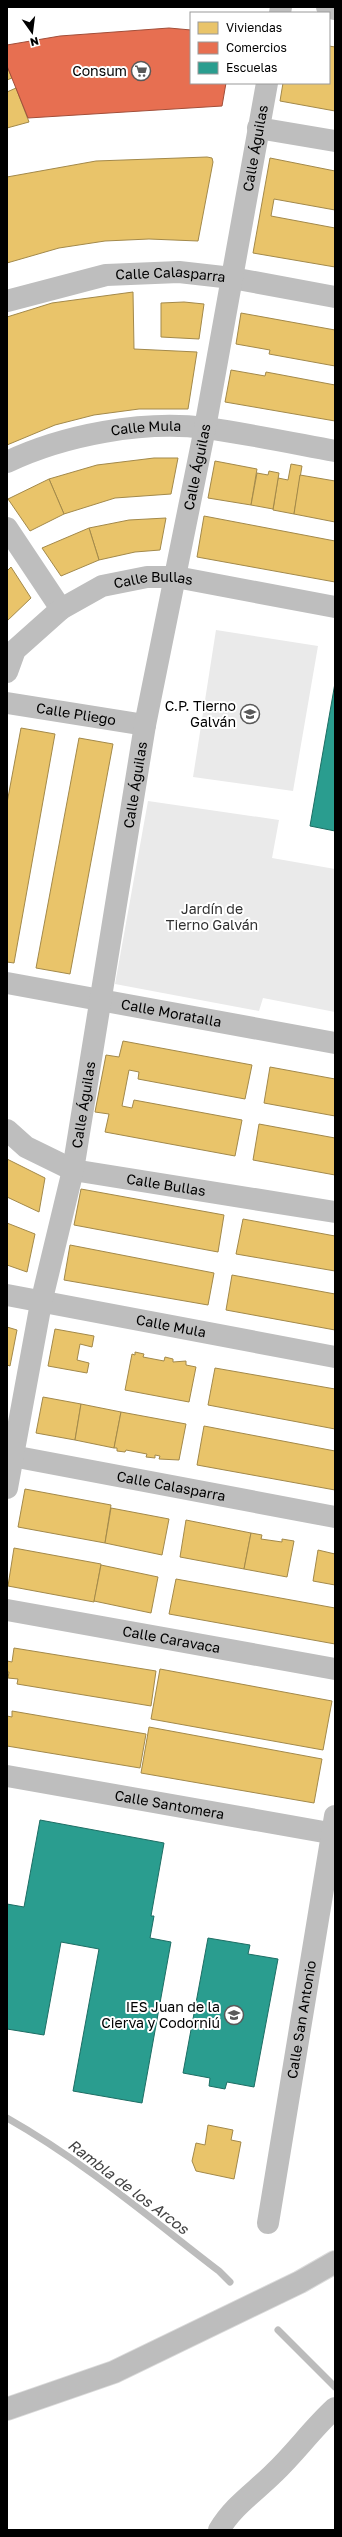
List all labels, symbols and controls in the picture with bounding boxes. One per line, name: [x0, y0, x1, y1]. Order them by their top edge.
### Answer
north arrow: [12, 12, 52, 52]
legend: [190, 12, 330, 84]
text: Viviendas: [226, 20, 282, 35]
text: N: [29, 35, 40, 50]
text: Comercios: [226, 40, 287, 55]
supermarket icon: Consum: [130, 60, 152, 82]
text: Escuelas: [226, 60, 277, 75]
place label: Consum: [72, 62, 127, 79]
street label: Calle Águilas: [239, 103, 271, 193]
street label: Calle Calasparra: [115, 263, 227, 285]
street label: Calle Mula: [109, 417, 182, 439]
street label: Calle Águilas: [180, 422, 214, 512]
street label: Calle Bullas: [112, 568, 194, 592]
place label: C.P. Tierno Galván: [165, 697, 236, 730]
street label: Calle Pliego: [35, 699, 117, 728]
school or university icon: C.P. Tierno Galván: [239, 703, 261, 725]
street label: Calle Águilas: [119, 740, 150, 830]
park label: Jardín de Tierno Galván: [166, 900, 258, 933]
street label: Calle Moratalla: [120, 995, 223, 1030]
street label: Calle Águilas: [68, 1060, 98, 1149]
street label: Calle Bullas: [125, 1170, 207, 1199]
street label: Calle Mula: [135, 1311, 208, 1340]
street label: Calle Calasparra: [115, 1467, 227, 1504]
street label: Calle Caravaca: [121, 1622, 222, 1656]
street label: Calle Santomera: [113, 1786, 226, 1822]
street label: Calle San Antonio: [283, 1959, 319, 2080]
place label: IES Juan de la Cierva y Codorniú: [101, 1998, 220, 2031]
school or university icon: IES Juan de la Cierva y Codorniú: [223, 2004, 245, 2026]
water label: Rambla de los Arcos: [65, 2135, 193, 2238]

